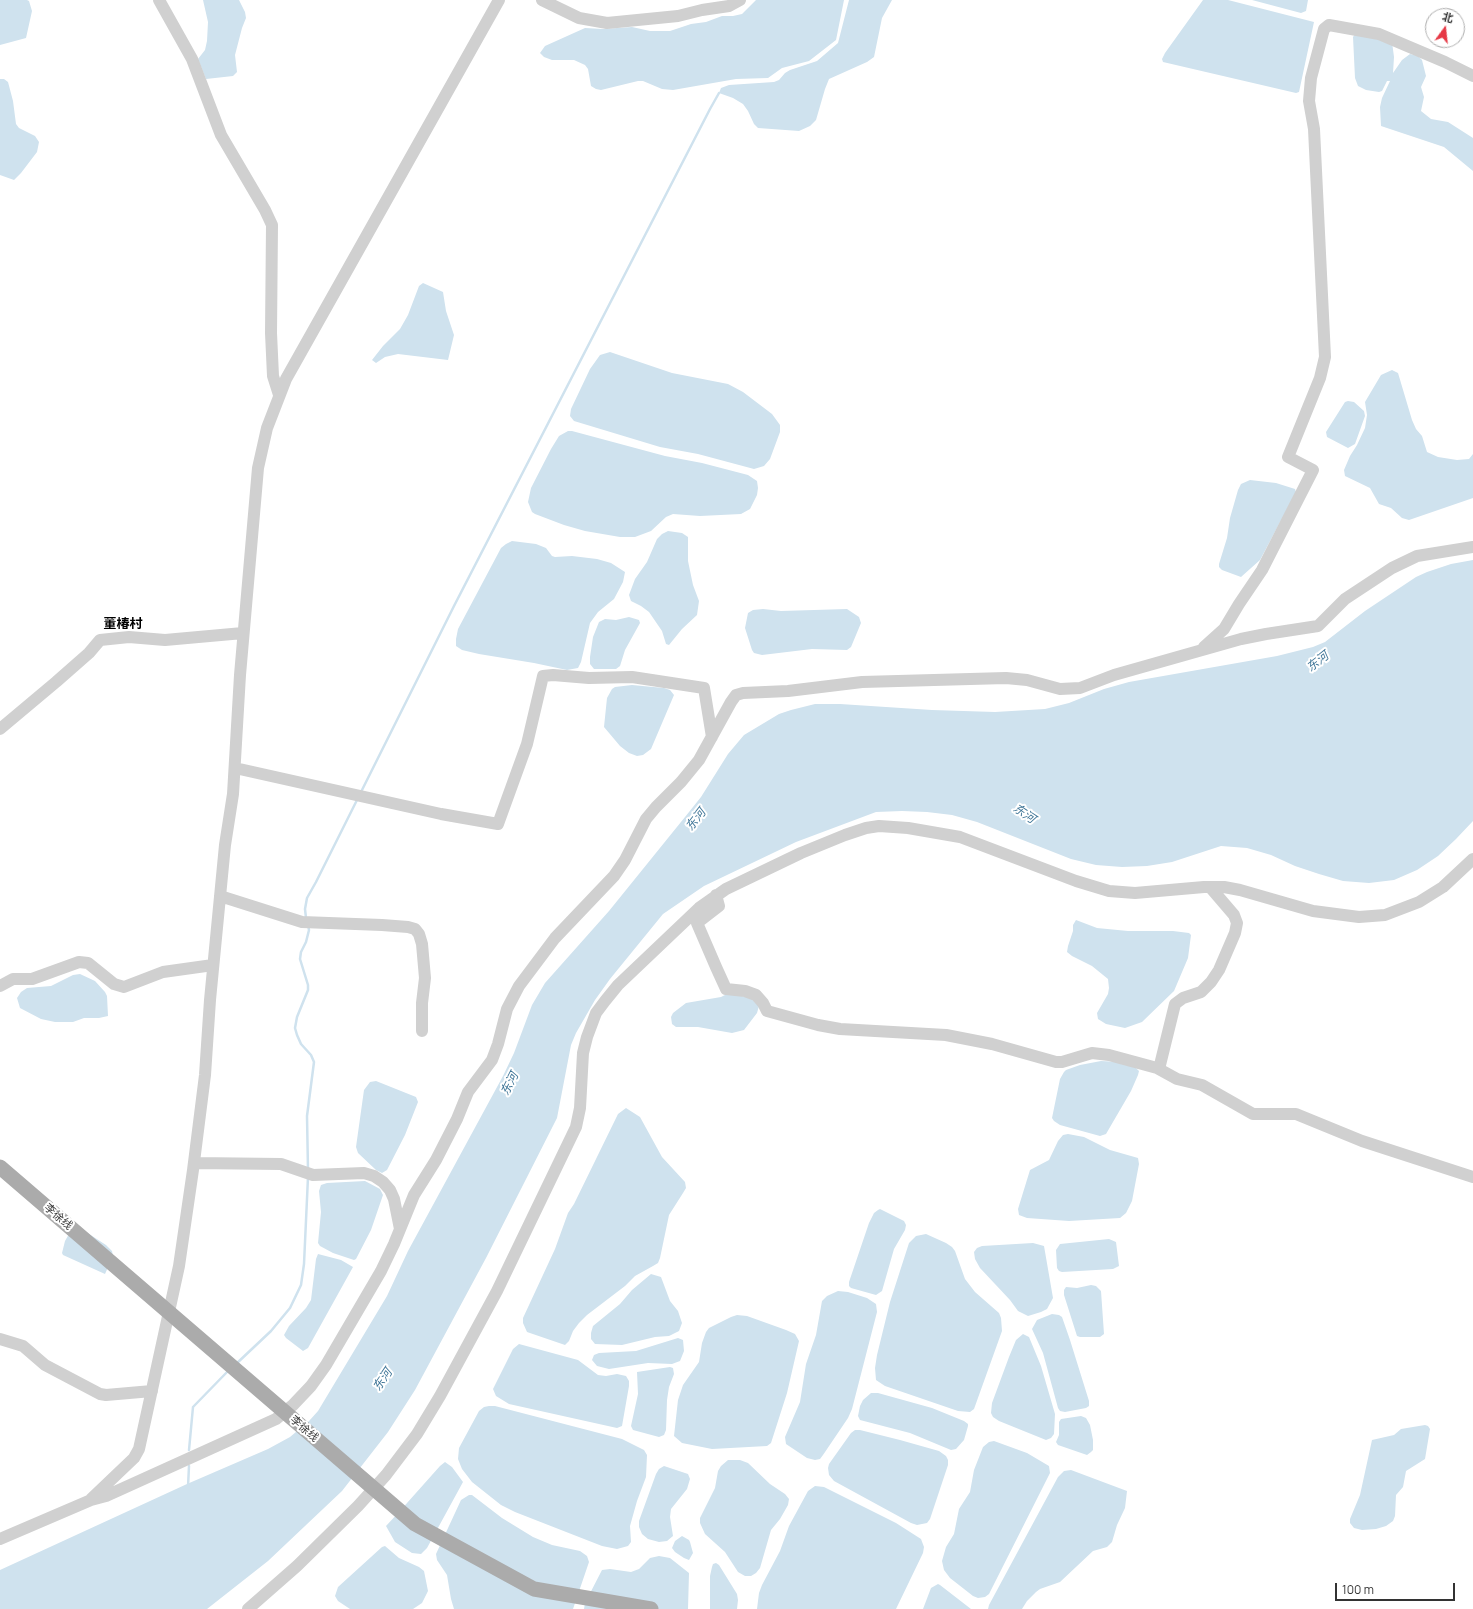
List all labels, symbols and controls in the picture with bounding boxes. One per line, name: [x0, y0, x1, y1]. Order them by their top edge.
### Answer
north arrow: [1425, 8, 1465, 48]
text: 北: [1441, 8, 1455, 26]
district label: 董椿村: [104, 616, 142, 632]
water label: 东河: [1304, 649, 1332, 675]
water label: 东河: [1010, 801, 1038, 827]
water label: 东河: [683, 806, 709, 834]
water label: 东河: [498, 1070, 522, 1098]
street label: 李徐线: [41, 1201, 75, 1233]
water label: 东河: [370, 1366, 396, 1394]
street label: 李徐线: [287, 1413, 321, 1445]
scale bar: [1337, 1575, 1457, 1601]
text: 100 m: [1342, 1581, 1374, 1598]

